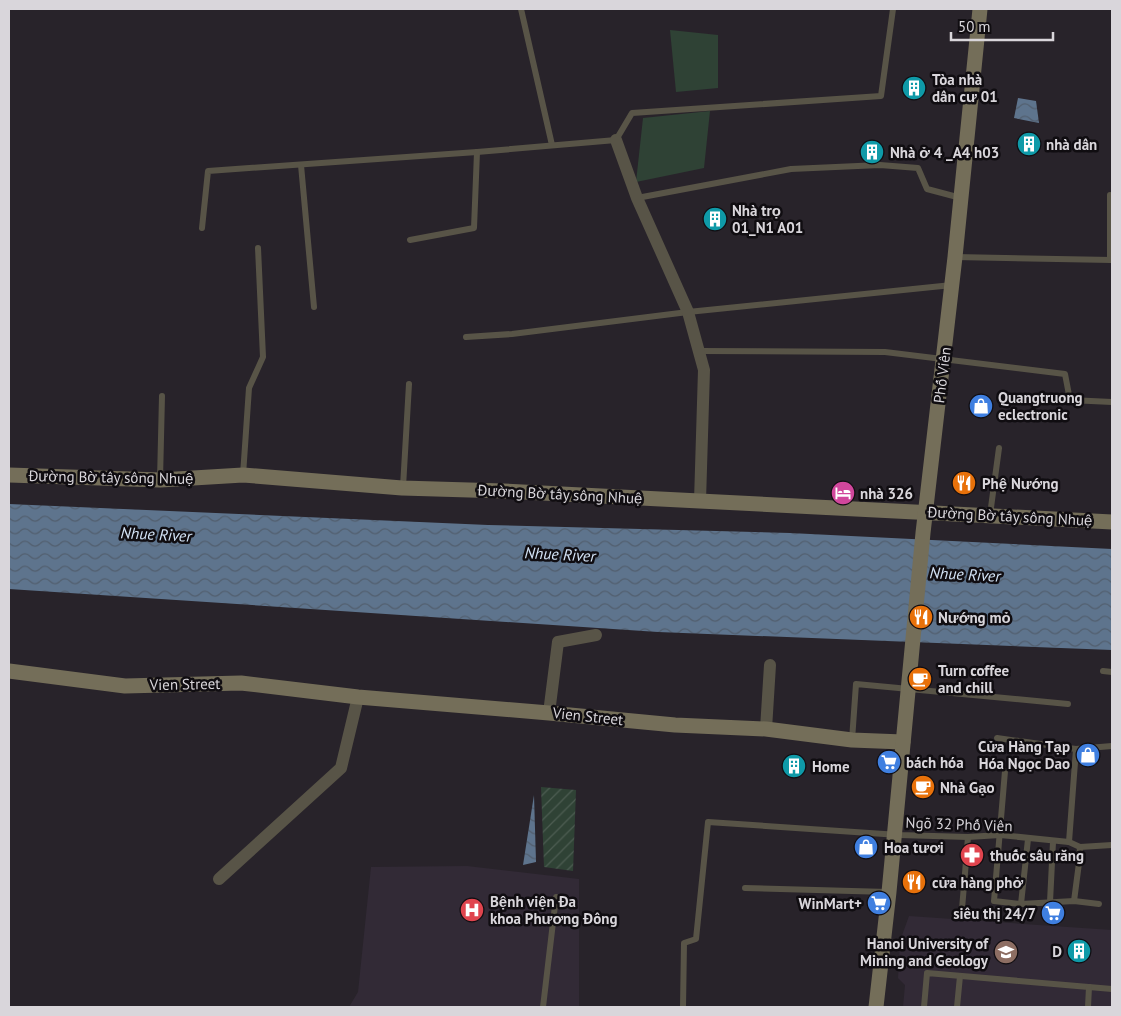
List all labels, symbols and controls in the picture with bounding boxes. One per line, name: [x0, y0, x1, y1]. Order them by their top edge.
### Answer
scale bar: [951, 10, 1054, 42]
text: 50 m: [958, 17, 991, 36]
place label: Tòa nhà dân cư 01: [932, 70, 998, 106]
building icon: Tòa nhà dân cư 01: [901, 75, 927, 101]
building icon: nhà dân: [1016, 131, 1042, 157]
place label: nhà dân: [1046, 135, 1097, 154]
building icon: Nhà ở 4 _A4 h03: [859, 139, 885, 165]
place label: Nhà ở 4 _A4 h03: [890, 143, 999, 162]
place label: Nhà trọ 01_N1 A01: [732, 201, 803, 237]
building icon: Nhà trọ 01_N1 A01: [702, 206, 728, 232]
street label: Phố Viên: [929, 346, 955, 404]
place label: Quangtruong eclectronic: [998, 388, 1083, 424]
shop icon: Quangtruong eclectronic: [968, 393, 994, 419]
street label: Đường Bờ tây sông Nhuệ: [27, 466, 194, 488]
restaurant icon: Phệ Nướng: [951, 470, 977, 496]
place label: Phệ Nướng: [982, 474, 1059, 493]
street label: Đường Bờ tây sông Nhuệ: [476, 480, 643, 508]
hotel icon: nhà 326: [830, 480, 856, 506]
place label: nhà 326: [860, 484, 913, 503]
street label: Đường Bờ tây sông Nhuệ: [926, 502, 1093, 530]
water label: Nhue River: [120, 522, 194, 546]
water label: Nhue River: [524, 542, 598, 566]
water label: Nhue River: [929, 562, 1003, 586]
restaurant icon: Nướng mỏ: [908, 604, 934, 630]
place label: Nướng mỏ: [938, 608, 1011, 627]
place label: Turn coffee and chill: [938, 661, 1009, 697]
cafe icon: Turn coffee and chill: [907, 666, 933, 692]
street label: Vien Street: [148, 674, 221, 694]
street label: Vien Street: [551, 703, 624, 729]
place label: Cửa Hàng Tạp Hóa Ngọc Dao: [978, 737, 1070, 773]
shop icon: Cửa Hàng Tạp Hóa Ngọc Dao: [1075, 742, 1101, 768]
supermarket icon: bách hóa: [876, 749, 902, 775]
building icon: Home: [781, 753, 807, 779]
place label: bách hóa: [906, 753, 964, 772]
place label: Home: [812, 757, 850, 776]
cafe icon: Nhà Gạo: [910, 774, 936, 800]
place label: Nhà Gạo: [940, 778, 995, 797]
street label: Ngõ 32 Phố Viên: [905, 813, 1013, 835]
shop icon: Hoa tươi: [853, 834, 879, 860]
place label: Hoa tươi: [884, 838, 944, 857]
pharmacy icon: thuốc sâu răng: [959, 842, 985, 868]
place label: thuốc sâu răng: [990, 846, 1084, 865]
restaurant icon: cửa hàng phở: [901, 869, 927, 895]
place label: cửa hàng phở: [932, 873, 1023, 892]
supermarket icon: WinMart+: [866, 890, 892, 916]
place label: Bệnh viện Đa khoa Phương Đông: [490, 892, 617, 928]
place label: WinMart+: [799, 894, 862, 913]
hospital icon: Bệnh viện Đa khoa Phương Đông: [459, 897, 485, 923]
supermarket icon: siêu thị 24/7: [1040, 900, 1066, 926]
place label: siêu thị 24/7: [953, 904, 1036, 923]
place label: Hanoi University of Mining and Geology: [860, 934, 989, 970]
building icon: D: [1066, 938, 1092, 964]
school or university icon: Hanoi University of Mining and Geology: [993, 939, 1019, 965]
place label: D: [1052, 942, 1062, 961]

